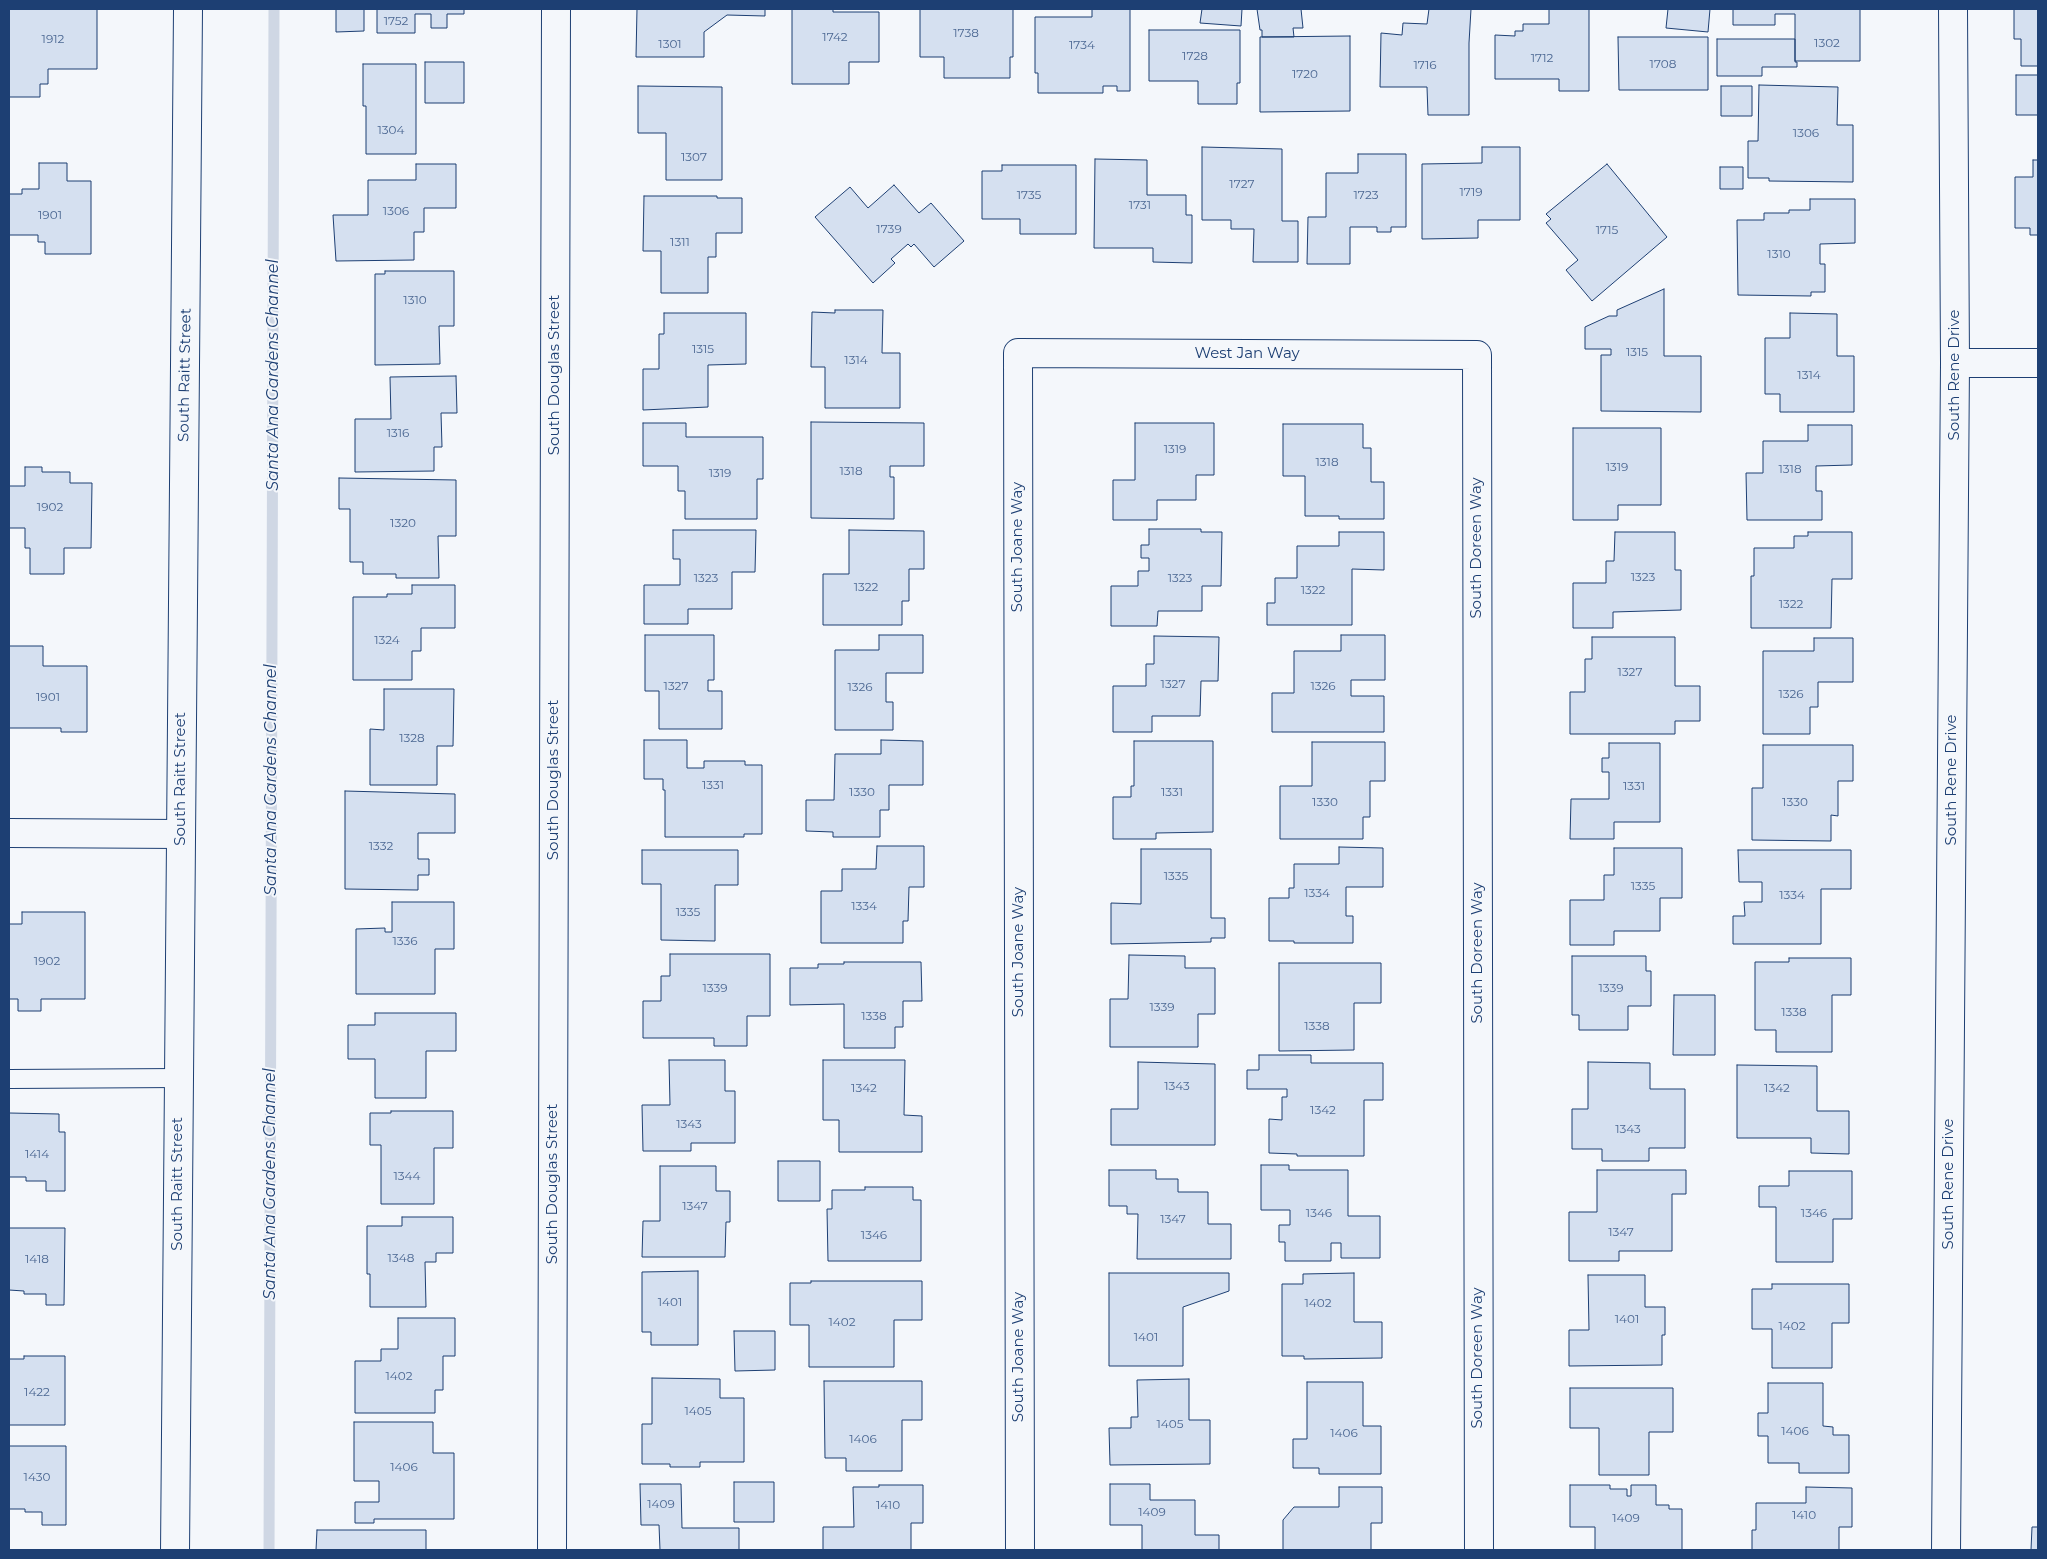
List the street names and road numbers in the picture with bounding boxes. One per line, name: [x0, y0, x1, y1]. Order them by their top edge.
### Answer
street label: South Douglas Street: [546, 295, 564, 455]
street label: South Raitt Street: [175, 308, 195, 442]
street label: South Rene Drive: [1946, 309, 1964, 441]
street label: West Jan Way: [1194, 345, 1300, 363]
street label: South Doreen Way: [1468, 477, 1486, 619]
street label: South Joane Way: [1009, 482, 1027, 612]
street label: South Douglas Street: [545, 700, 563, 860]
street label: South Raitt Street: [172, 712, 190, 846]
street label: South Rene Drive: [1943, 714, 1961, 846]
street label: South Doreen Way: [1469, 882, 1487, 1024]
street label: South Joane Way: [1010, 887, 1028, 1017]
street label: South Douglas Street: [544, 1104, 562, 1264]
street label: South Raitt Street: [169, 1117, 187, 1251]
street label: South Rene Drive: [1940, 1118, 1958, 1250]
street label: South Doreen Way: [1469, 1287, 1487, 1429]
street label: South Joane Way: [1010, 1292, 1028, 1422]

